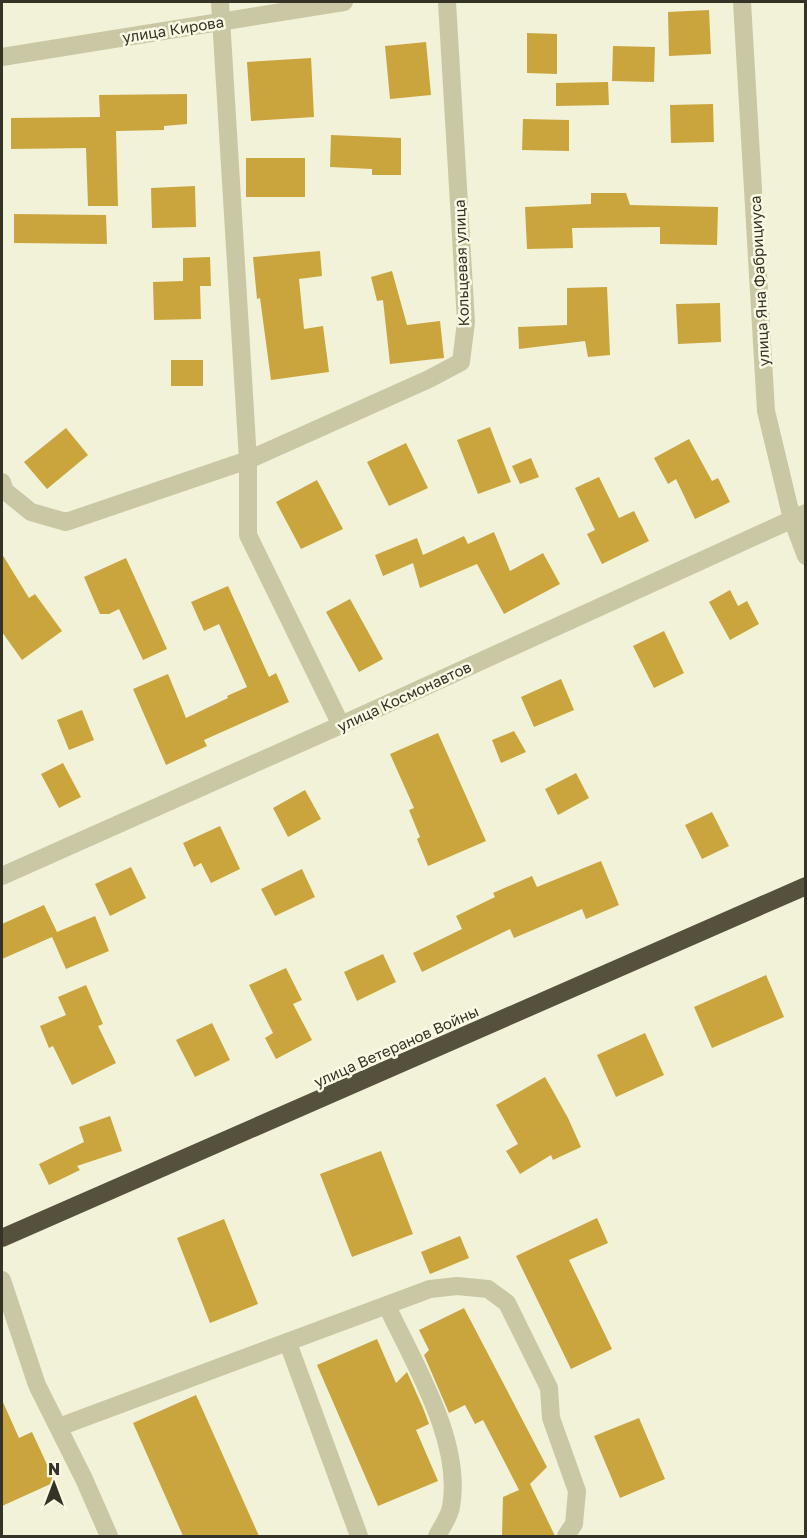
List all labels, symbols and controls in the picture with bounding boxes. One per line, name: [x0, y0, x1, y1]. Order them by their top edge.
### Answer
street label: улица Кирова: [121, 12, 225, 46]
street label: улица Яна Фабрициуса: [746, 195, 772, 367]
street label: Кольцевая улица: [450, 199, 472, 327]
street label: улица Космонавтов: [334, 657, 474, 735]
street label: улица Ветеранов Войны: [311, 1001, 481, 1091]
north arrow: [24, 1454, 84, 1514]
text: N: [48, 1459, 60, 1479]

